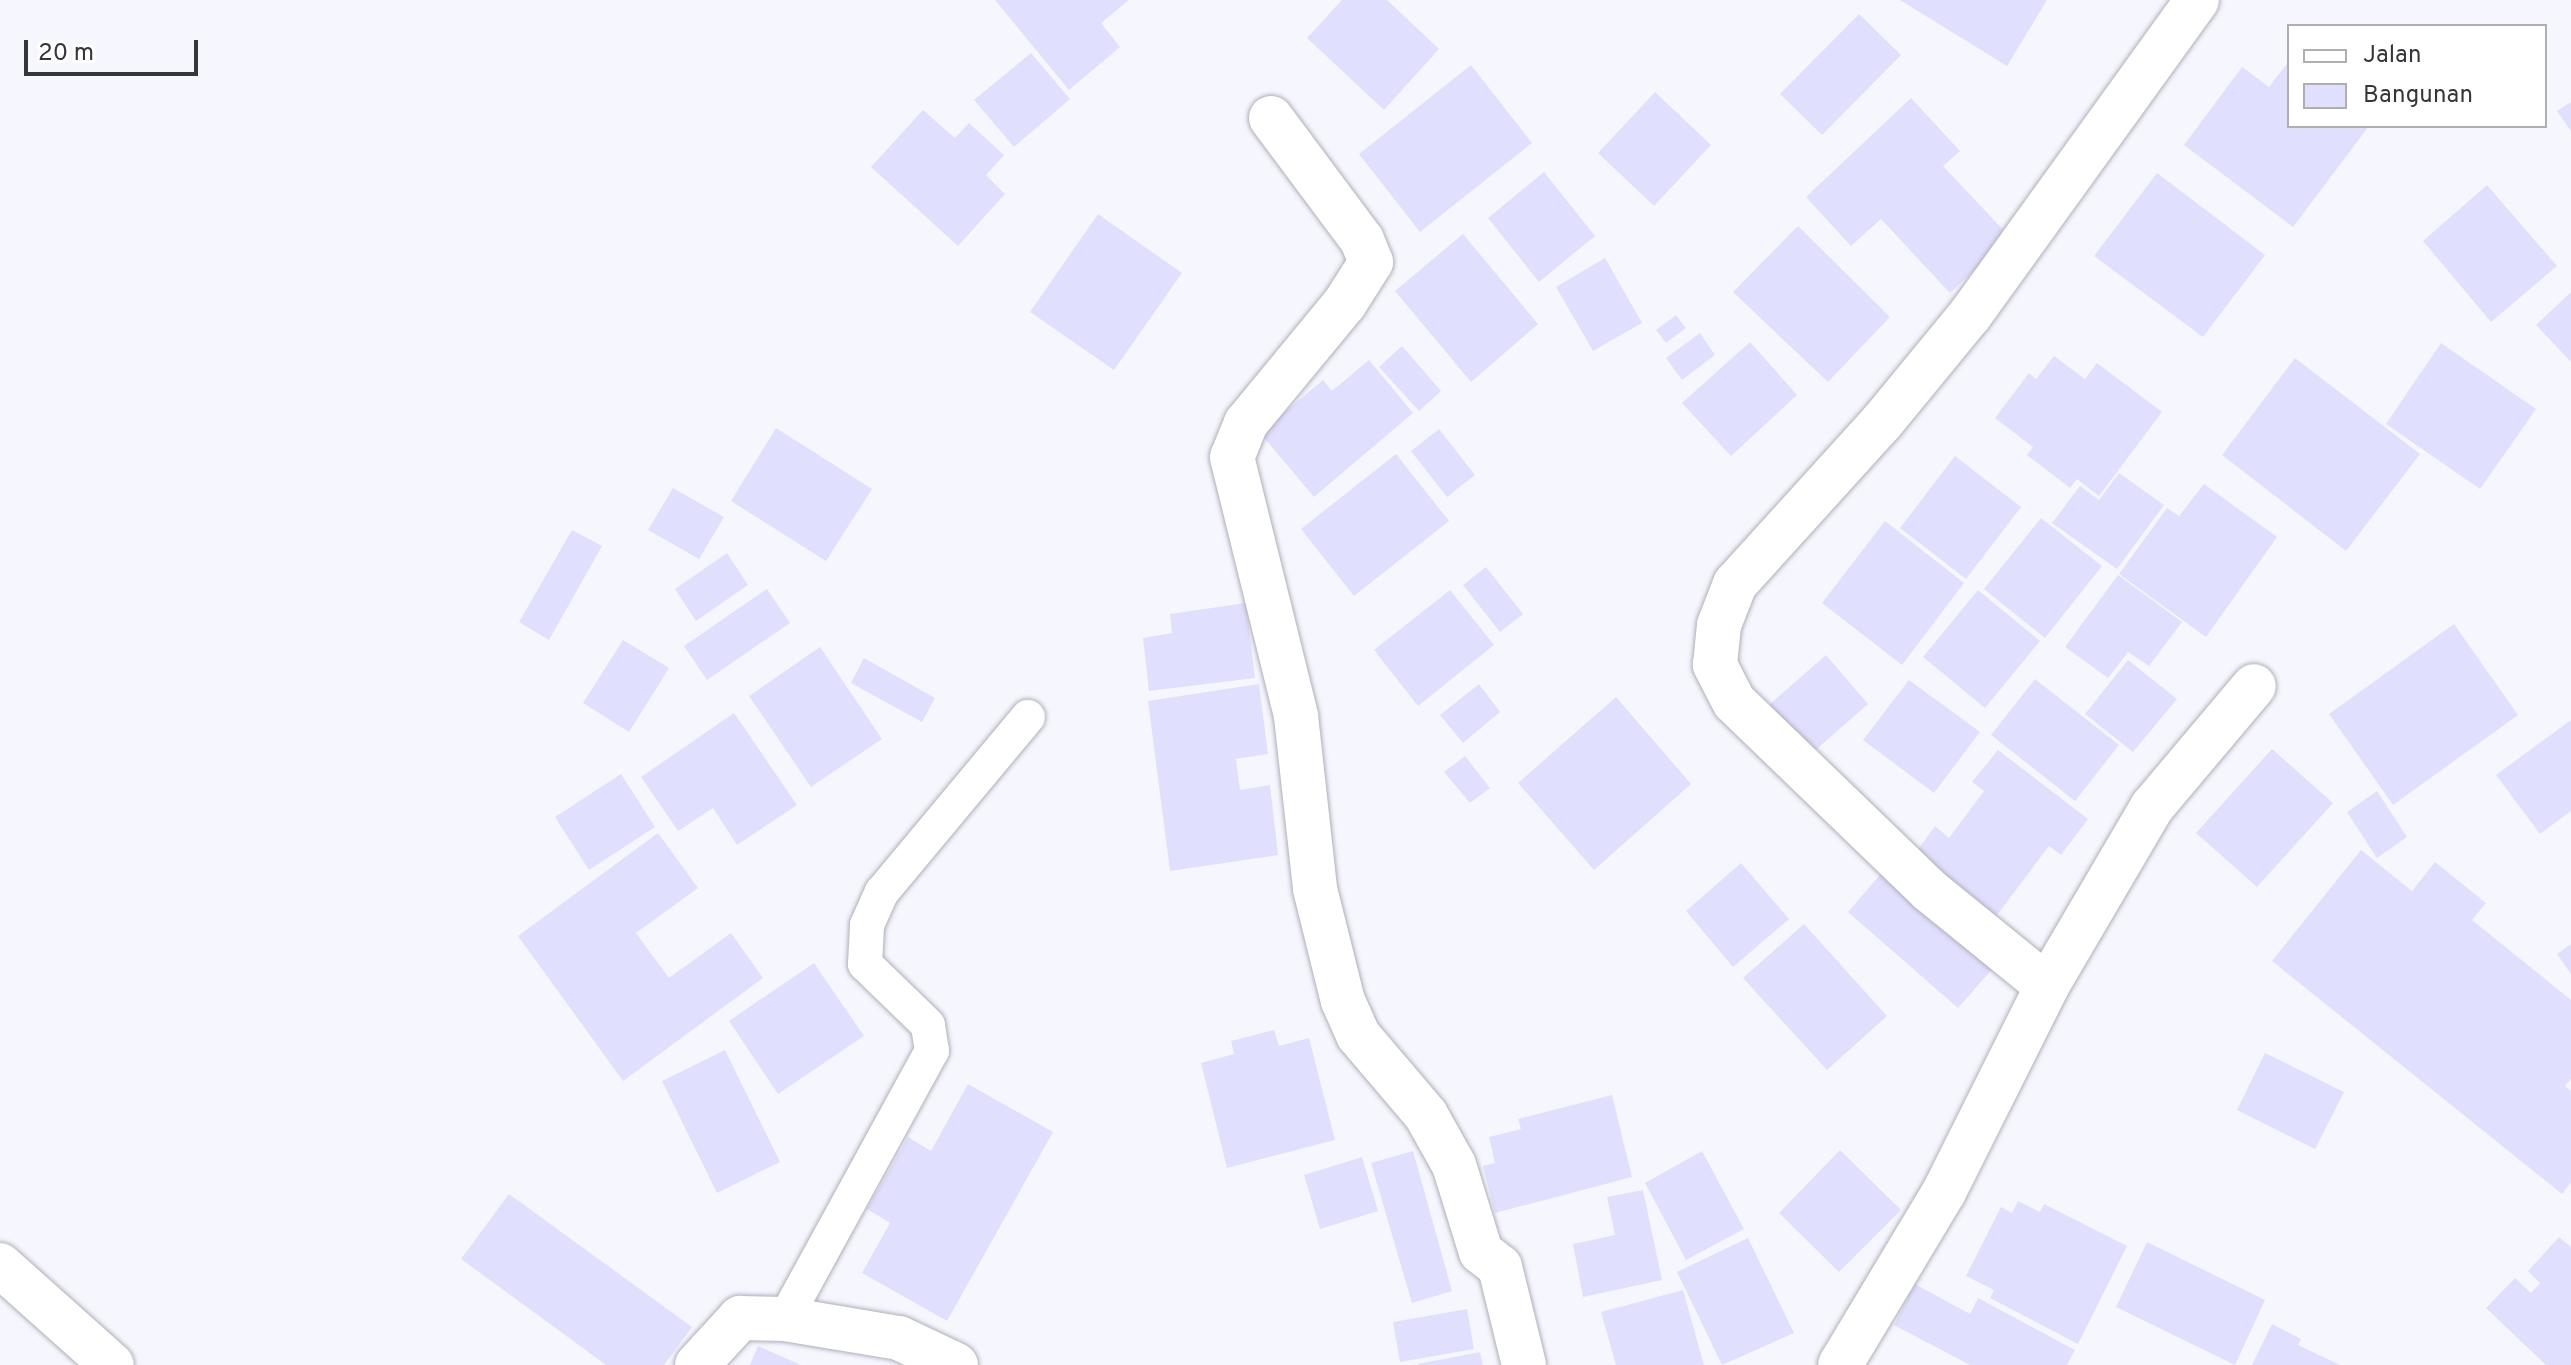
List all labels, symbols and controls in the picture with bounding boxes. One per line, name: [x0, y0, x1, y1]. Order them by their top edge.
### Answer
scale bar: [28, 24, 202, 74]
legend: [2287, 24, 2547, 128]
text: 20 m: [38, 39, 94, 69]
text: Jalan: [2363, 41, 2421, 71]
text: Bangunan: [2363, 81, 2473, 111]

